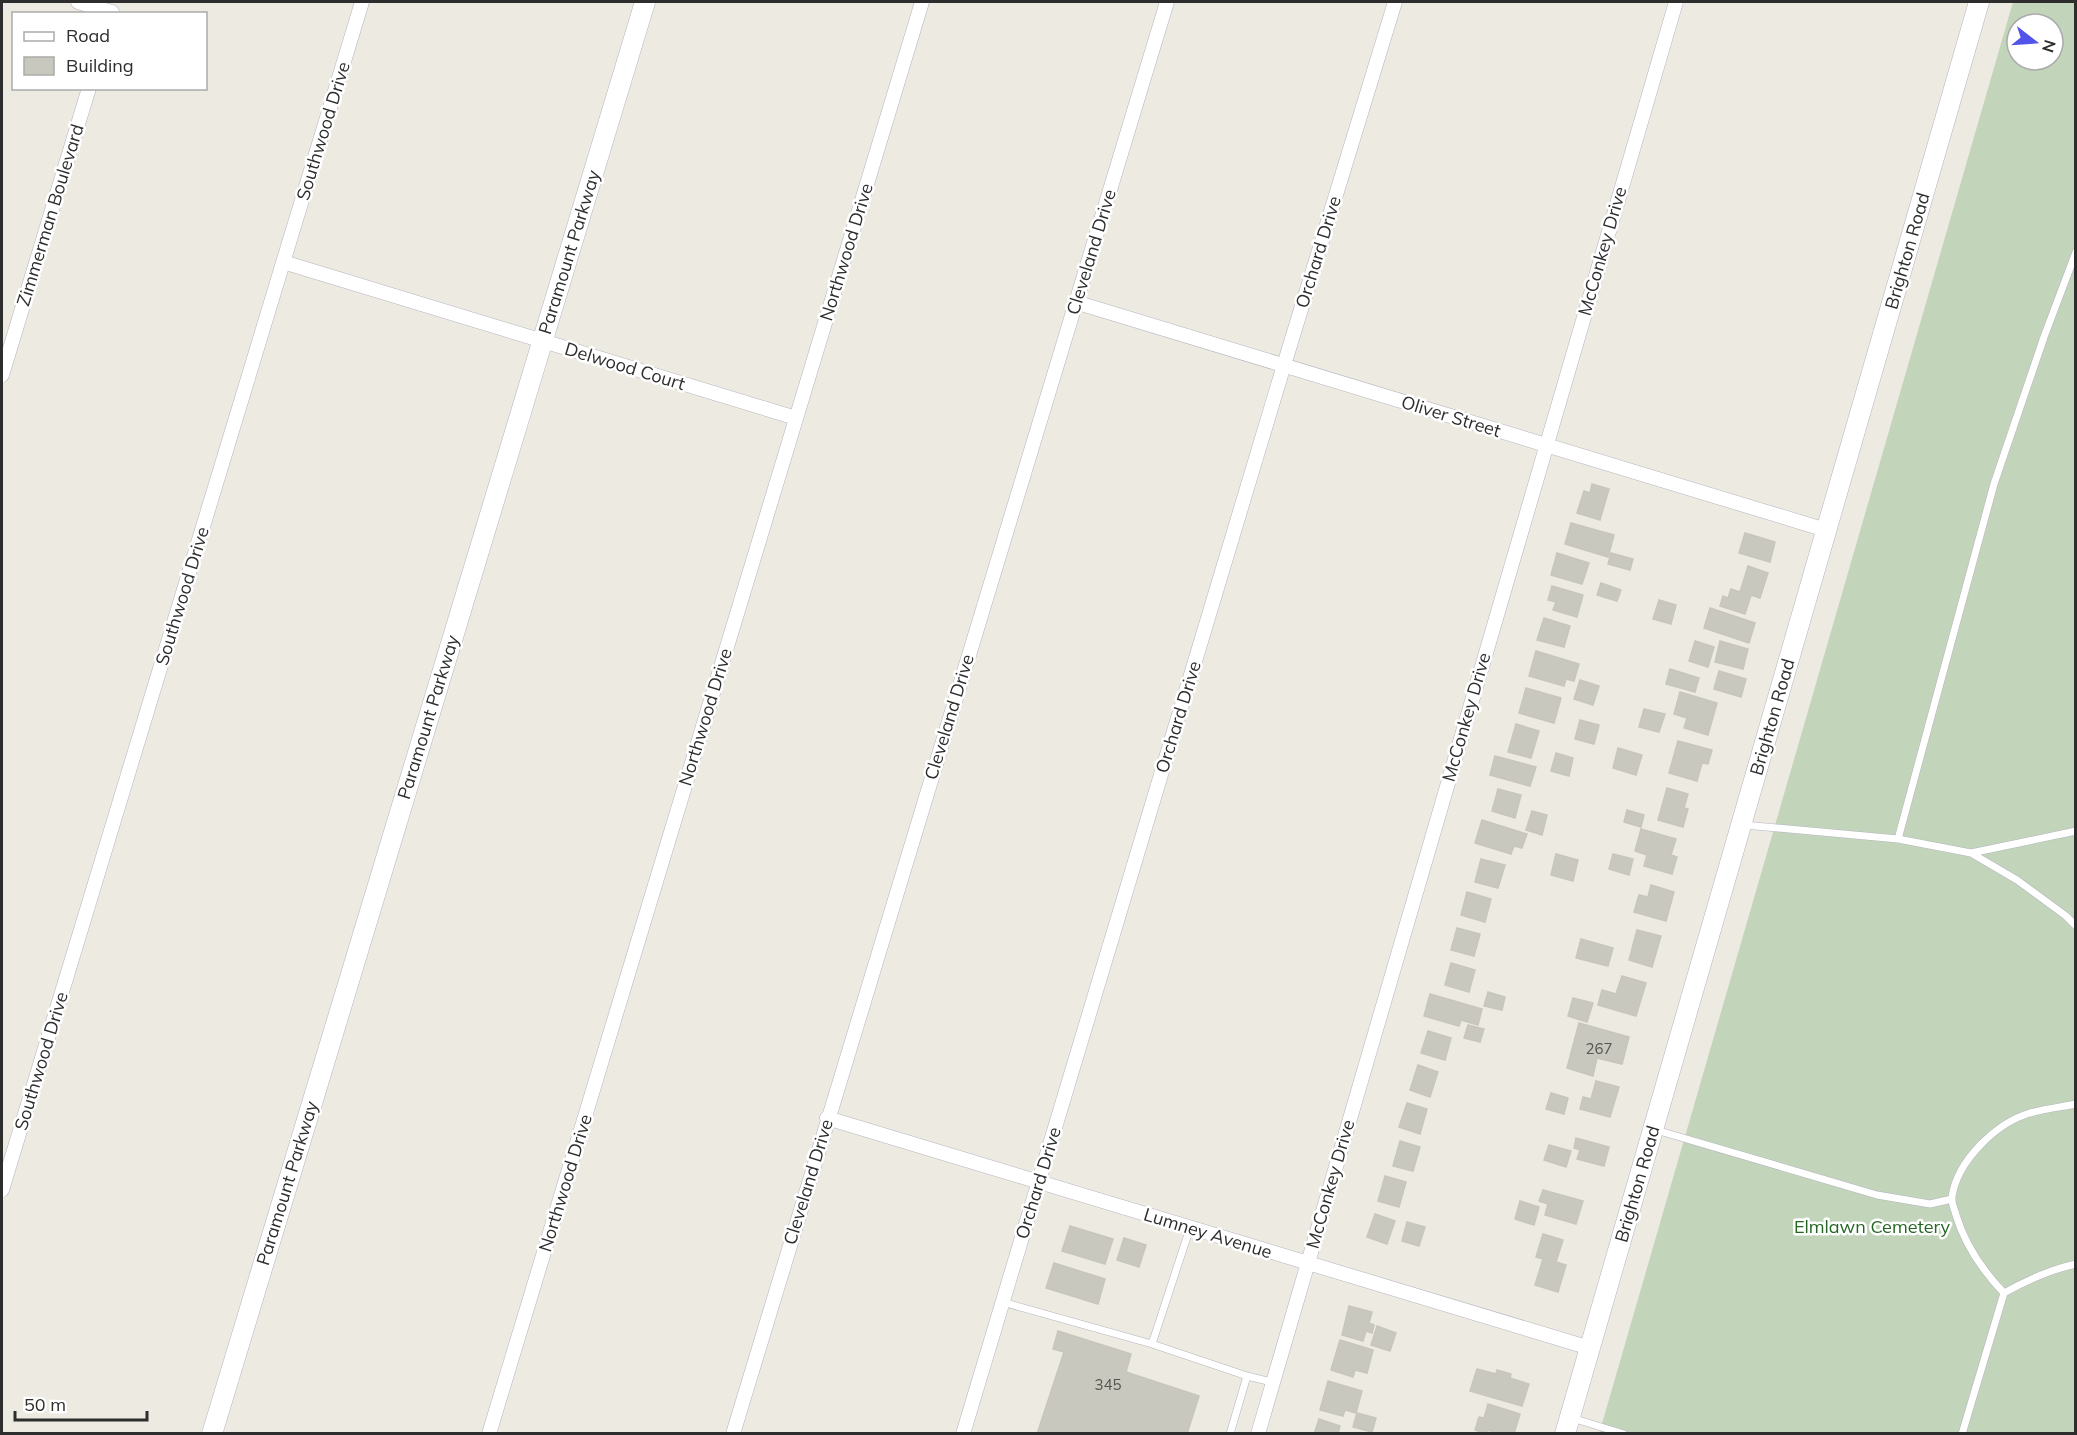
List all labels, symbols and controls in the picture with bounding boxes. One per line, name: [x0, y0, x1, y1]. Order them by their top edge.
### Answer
legend: [12, 12, 207, 90]
north arrow: [2005, 12, 2065, 72]
text: Road: [66, 24, 110, 47]
text: N: [2038, 38, 2061, 55]
text: Building: [66, 54, 134, 77]
street label: Southwood Drive: [291, 59, 355, 203]
street label: Zimmerman Boulevard: [11, 121, 89, 309]
street label: Paramount Parkway: [533, 167, 605, 337]
street label: Northwood Drive: [814, 180, 878, 324]
street label: McConkey Drive: [1573, 184, 1631, 318]
street label: Cleveland Drive: [1061, 186, 1121, 318]
street label: Brighton Road: [1879, 190, 1935, 312]
street label: Orchard Drive: [1290, 193, 1346, 311]
street label: Delwood Court: [562, 337, 688, 395]
street label: Oliver Street: [1399, 390, 1503, 442]
street label: Southwood Drive: [150, 524, 214, 668]
street label: Paramount Parkway: [392, 632, 464, 802]
street label: Northwood Drive: [673, 645, 737, 789]
street label: McConkey Drive: [1437, 650, 1495, 784]
street label: Cleveland Drive: [919, 651, 979, 783]
street label: Brighton Road: [1744, 656, 1800, 778]
street label: Orchard Drive: [1150, 658, 1206, 776]
street label: Southwood Drive: [9, 989, 73, 1133]
house number: 267: [1585, 1039, 1613, 1058]
street label: Paramount Parkway: [251, 1098, 323, 1268]
street label: Northwood Drive: [533, 1111, 597, 1255]
street label: Cleveland Drive: [778, 1116, 838, 1248]
street label: McConkey Drive: [1301, 1117, 1359, 1251]
street label: Brighton Road: [1609, 1123, 1665, 1245]
street label: Orchard Drive: [1010, 1124, 1066, 1242]
street label: Lumney Avenue: [1141, 1203, 1275, 1263]
park label: Elmlawn Cemetery: [1794, 1215, 1951, 1238]
house number: 345: [1094, 1375, 1122, 1394]
scale bar: [15, 1384, 147, 1422]
text: 50 m: [24, 1393, 66, 1416]

